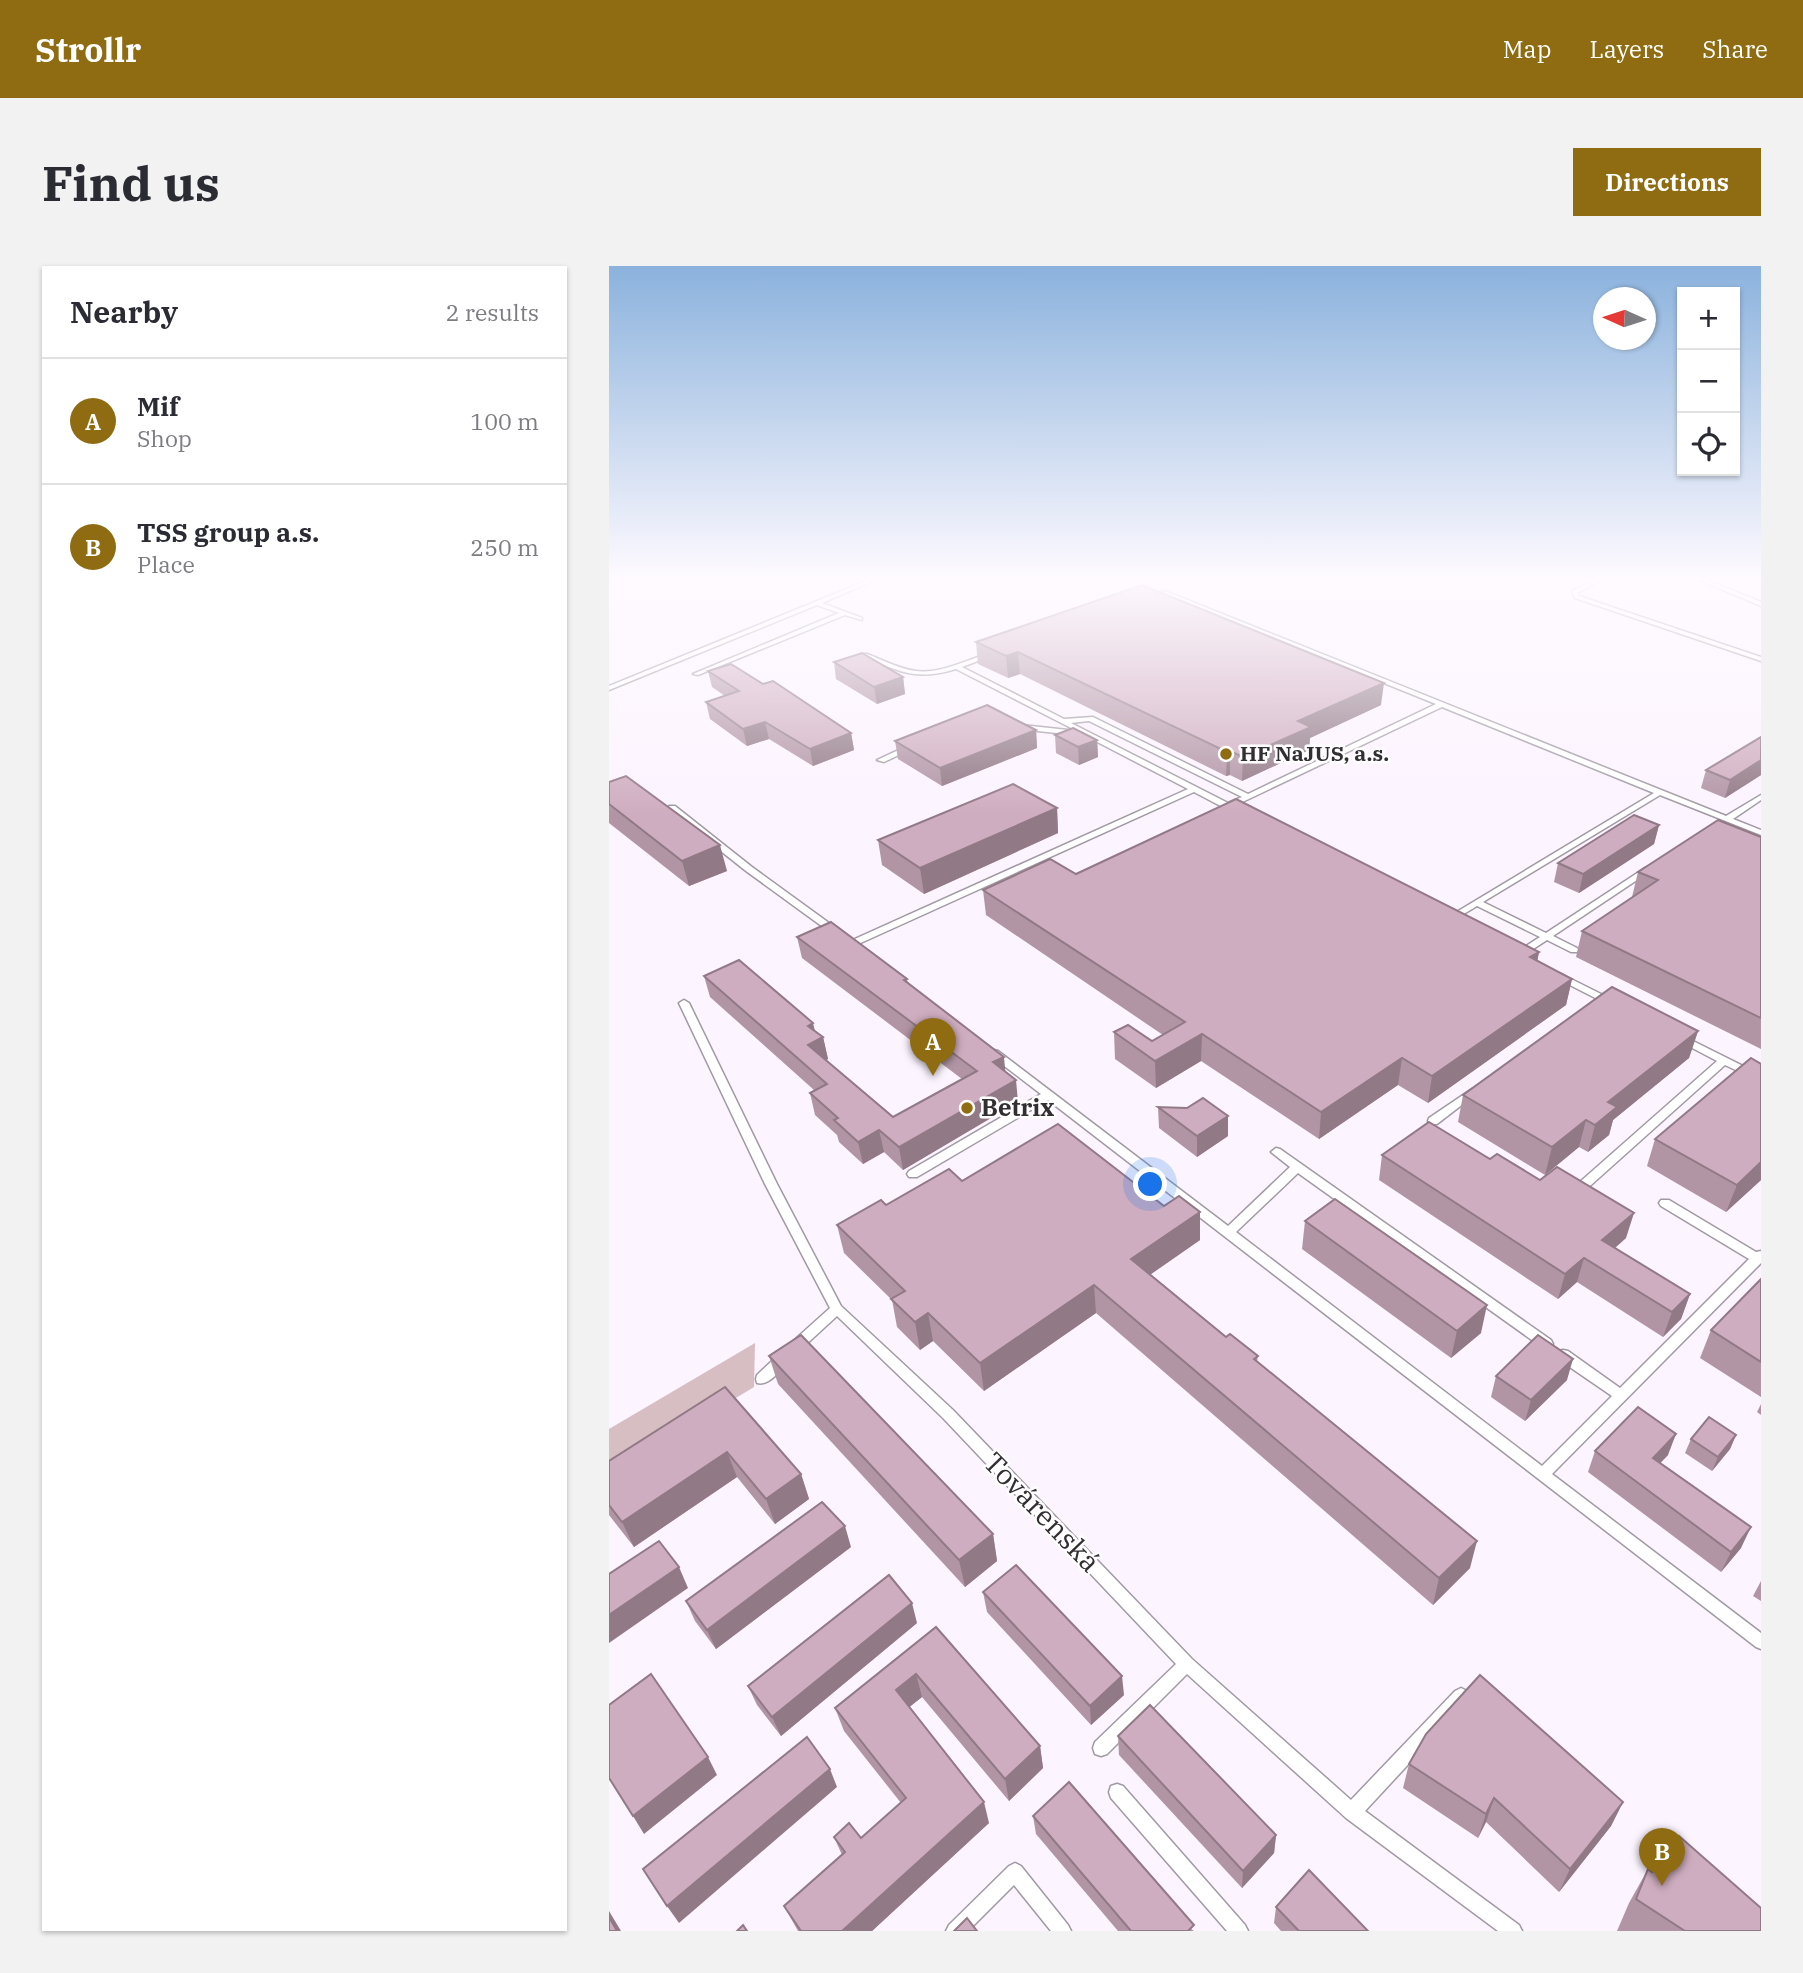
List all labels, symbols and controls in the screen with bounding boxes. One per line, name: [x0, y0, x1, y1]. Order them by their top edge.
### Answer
text: Strollr: [35, 28, 141, 71]
text: Map: [1503, 33, 1551, 65]
text: Layers: [1589, 33, 1664, 65]
text: Share: [1702, 33, 1768, 65]
button: Directions: [1573, 148, 1761, 216]
text: Find us: [42, 151, 220, 214]
north arrow: [1593, 287, 1656, 350]
map controls: [1677, 287, 1740, 476]
button: +: [1677, 287, 1740, 350]
text: Nearby: [70, 292, 178, 331]
text: 2 results: [446, 297, 539, 327]
button: −: [1677, 350, 1740, 413]
text: Mif: [137, 389, 179, 423]
text: A: [85, 406, 101, 436]
text: 100 m: [470, 406, 539, 436]
button: locate: [1677, 413, 1740, 476]
text: Shop: [137, 423, 192, 453]
text: TSS group a.s.: [137, 515, 319, 549]
text: B: [85, 532, 101, 562]
text: 250 m: [470, 532, 539, 562]
text: Place: [137, 549, 195, 579]
place label: HF NaJUS, a.s.: [1240, 739, 1389, 767]
marker: HF NaJUS, a.s.: [1218, 746, 1234, 762]
pin: A: [910, 1018, 956, 1076]
place label: Betrix: [981, 1091, 1054, 1123]
marker: Betrix: [959, 1100, 975, 1116]
your location: [1133, 1167, 1167, 1201]
street label: Továrenská: [976, 1444, 1109, 1580]
pin: B: [1639, 1828, 1685, 1886]

